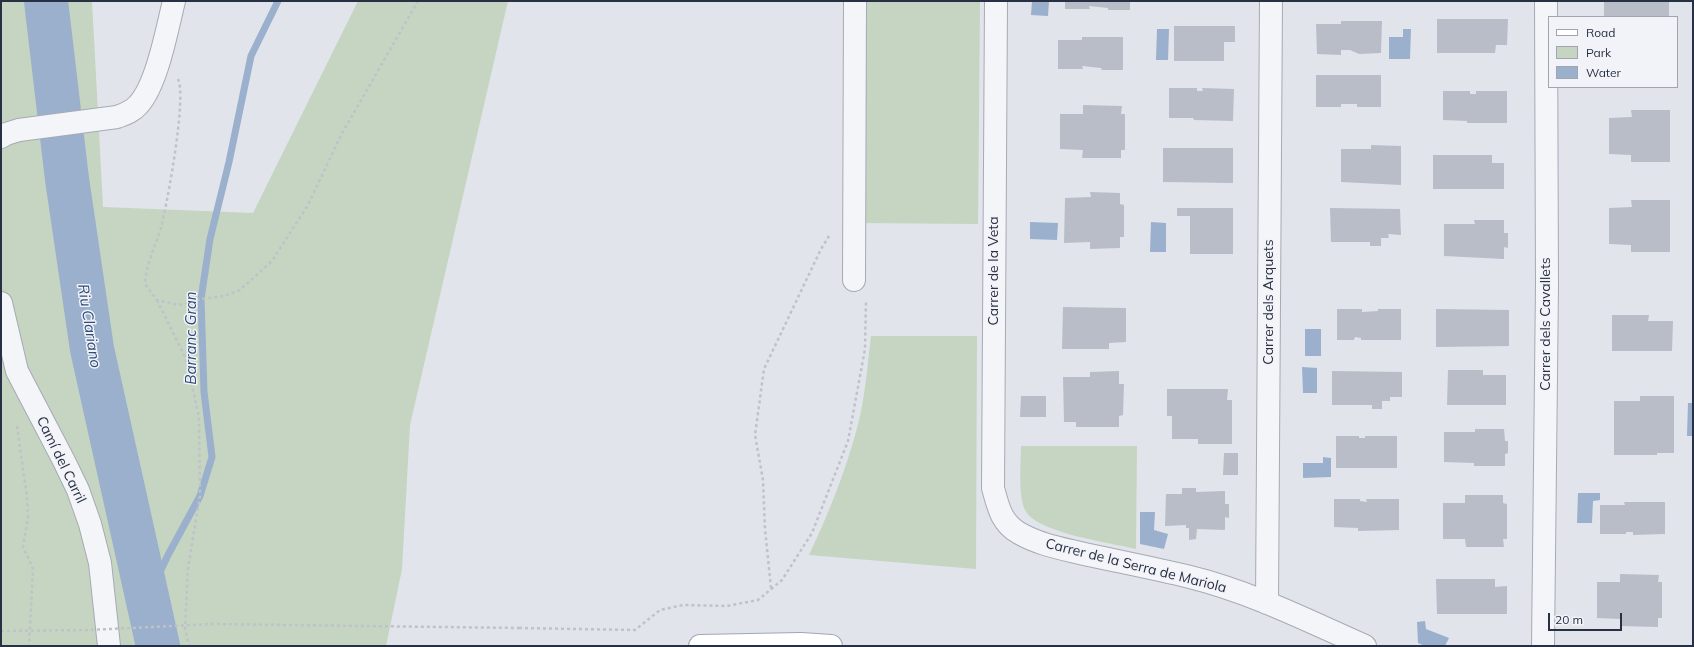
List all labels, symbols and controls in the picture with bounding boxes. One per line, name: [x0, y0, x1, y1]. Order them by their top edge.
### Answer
legend: [1548, 16, 1678, 88]
text: Road: [1586, 25, 1615, 40]
text: Park: [1586, 45, 1611, 60]
text: Water: [1586, 65, 1621, 80]
street label: Carrer de la Veta: [986, 216, 1002, 326]
street label: Carrer dels Arquets: [1261, 239, 1277, 365]
street label: Carrer dels Cavallets: [1538, 257, 1554, 391]
water label: Riu Clariano: [73, 283, 105, 369]
water label: Barranc Gran: [182, 291, 200, 385]
street label: Camí del Carril: [33, 414, 89, 506]
street label: Carrer de la Serra de Mariola: [1044, 535, 1228, 597]
scale bar: [1550, 605, 1624, 631]
text: 20 m: [1555, 612, 1583, 627]

